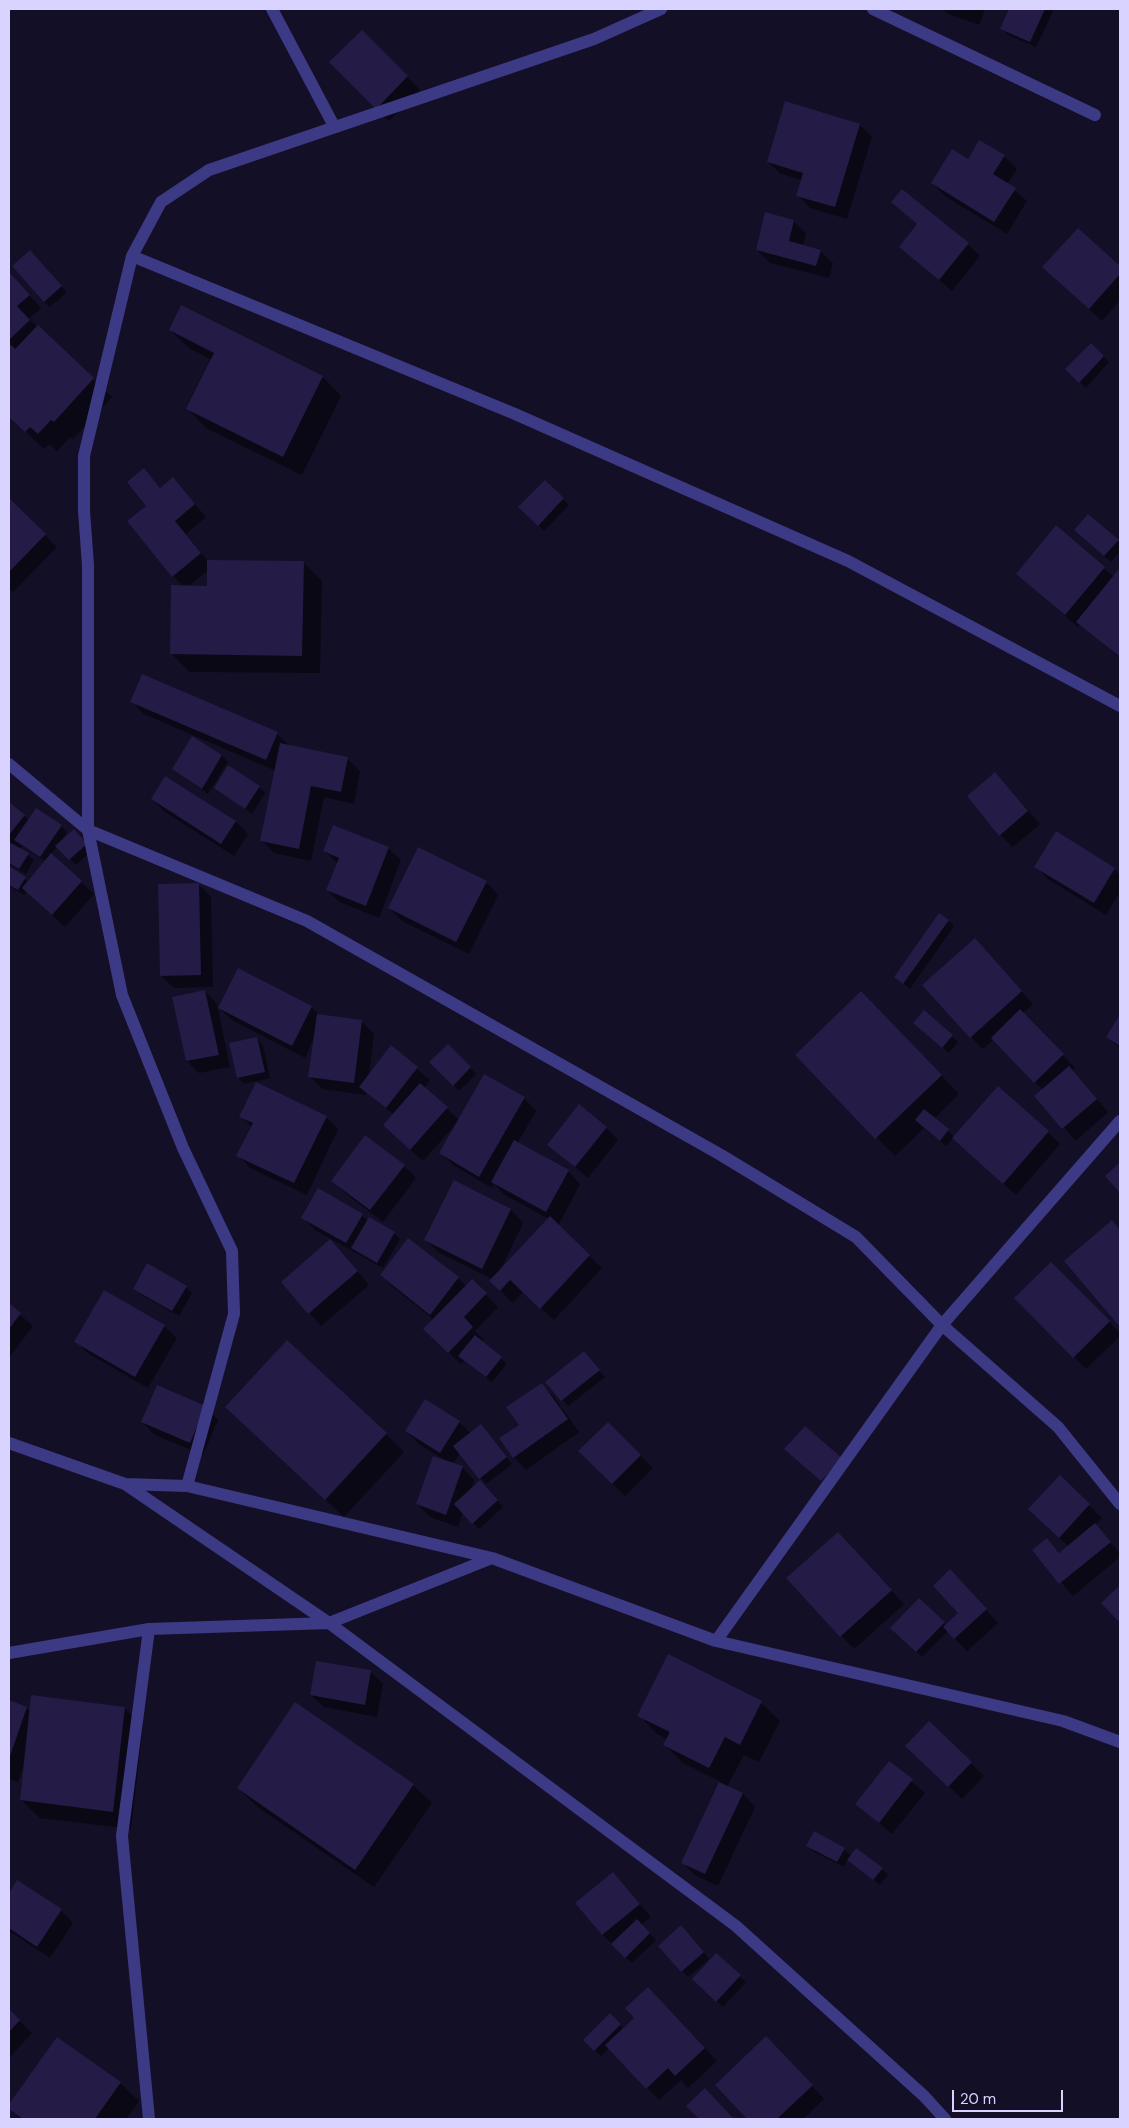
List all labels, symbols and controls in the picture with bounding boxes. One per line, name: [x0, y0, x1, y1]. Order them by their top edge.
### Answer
scale bar: [954, 2080, 1065, 2112]
text: 20 m: [960, 2089, 996, 2109]

